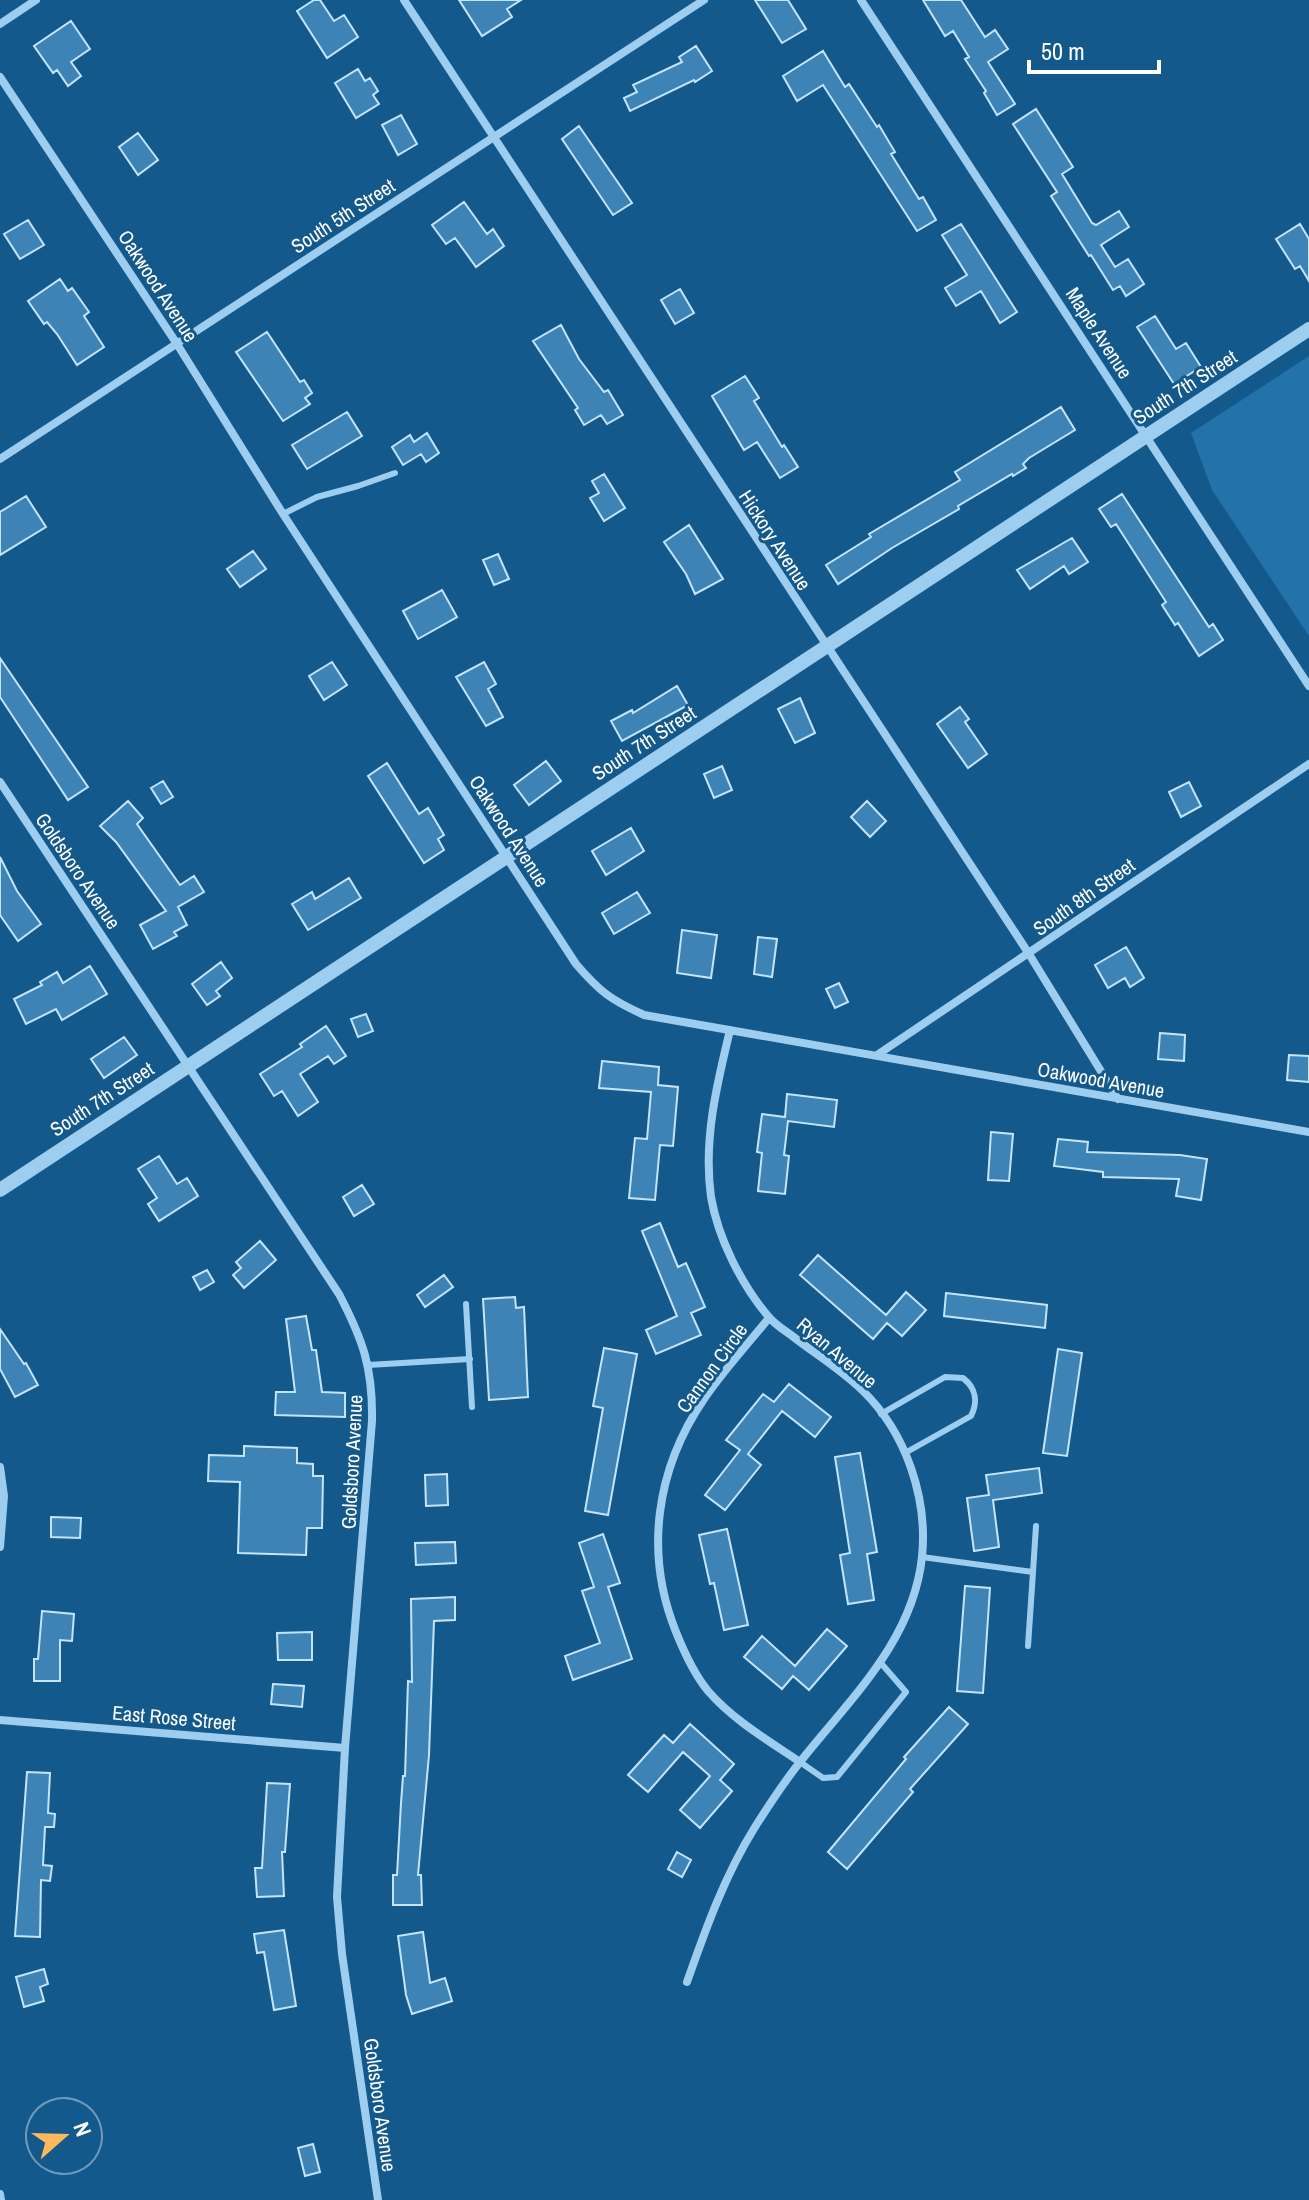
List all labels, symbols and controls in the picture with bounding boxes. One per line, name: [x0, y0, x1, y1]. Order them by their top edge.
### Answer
scale bar: [1029, 24, 1159, 74]
text: 50 m: [1041, 35, 1085, 67]
street label: South 5th Street: [286, 172, 400, 259]
street label: Oakwood Avenue: [112, 225, 205, 347]
street label: Maple Avenue: [1060, 282, 1139, 384]
street label: South 7th Street: [1128, 343, 1242, 430]
street label: Hickory Avenue: [733, 484, 818, 595]
street label: South 7th Street: [587, 699, 701, 786]
street label: Oakwood Avenue: [463, 770, 556, 892]
street label: Goldsboro Avenue: [30, 807, 127, 934]
street label: South 8th Street: [1027, 851, 1140, 942]
street label: South 7th Street: [45, 1055, 159, 1142]
street label: Oakwood Avenue: [1036, 1055, 1167, 1104]
street label: Ryan Avenue: [791, 1311, 883, 1394]
street label: Cannon Circle: [670, 1317, 753, 1418]
street label: Goldsboro Avenue: [334, 1394, 369, 1530]
street label: East Rose Street: [111, 1699, 237, 1736]
street label: Goldsboro Avenue: [358, 2036, 403, 2173]
north arrow: [24, 2096, 104, 2176]
text: N: [66, 2118, 99, 2140]

